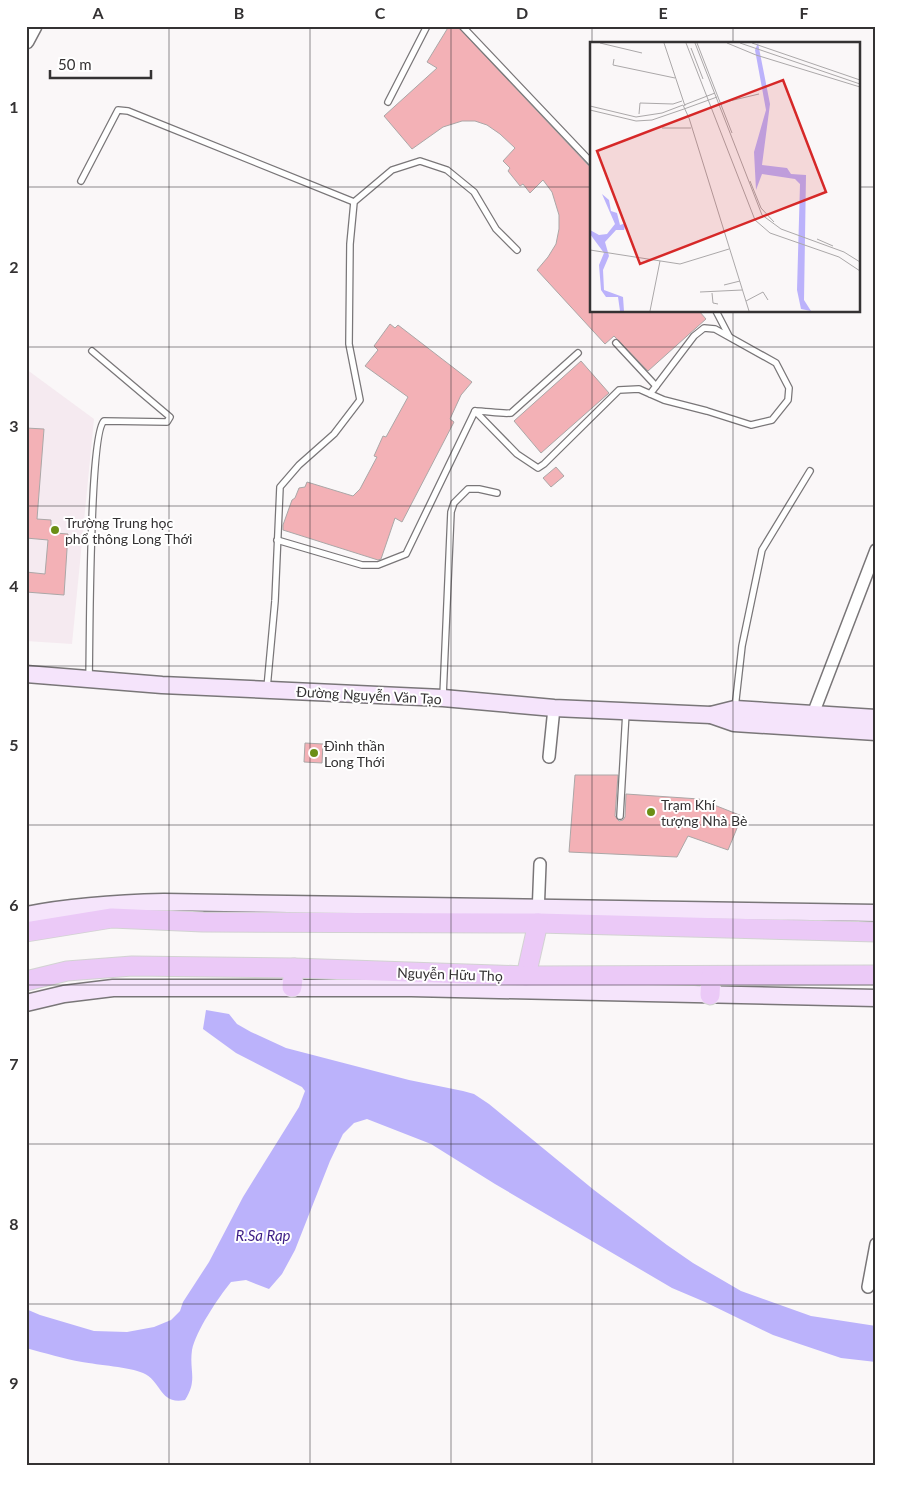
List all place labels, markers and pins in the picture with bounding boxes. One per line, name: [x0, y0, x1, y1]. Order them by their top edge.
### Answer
place label: Trường Trung học phổ thông Long Thới: [65, 514, 192, 547]
marker: Trường Trung học phổ thông Long Thới: [49, 524, 61, 536]
place label: Đình thần Long Thới: [324, 737, 385, 770]
marker: Đình thần Long Thới: [308, 747, 320, 759]
place label: Trạm Khí tượng Nhà Bè: [661, 796, 747, 829]
marker: Trạm Khí tượng Nhà Bè: [645, 806, 657, 818]

